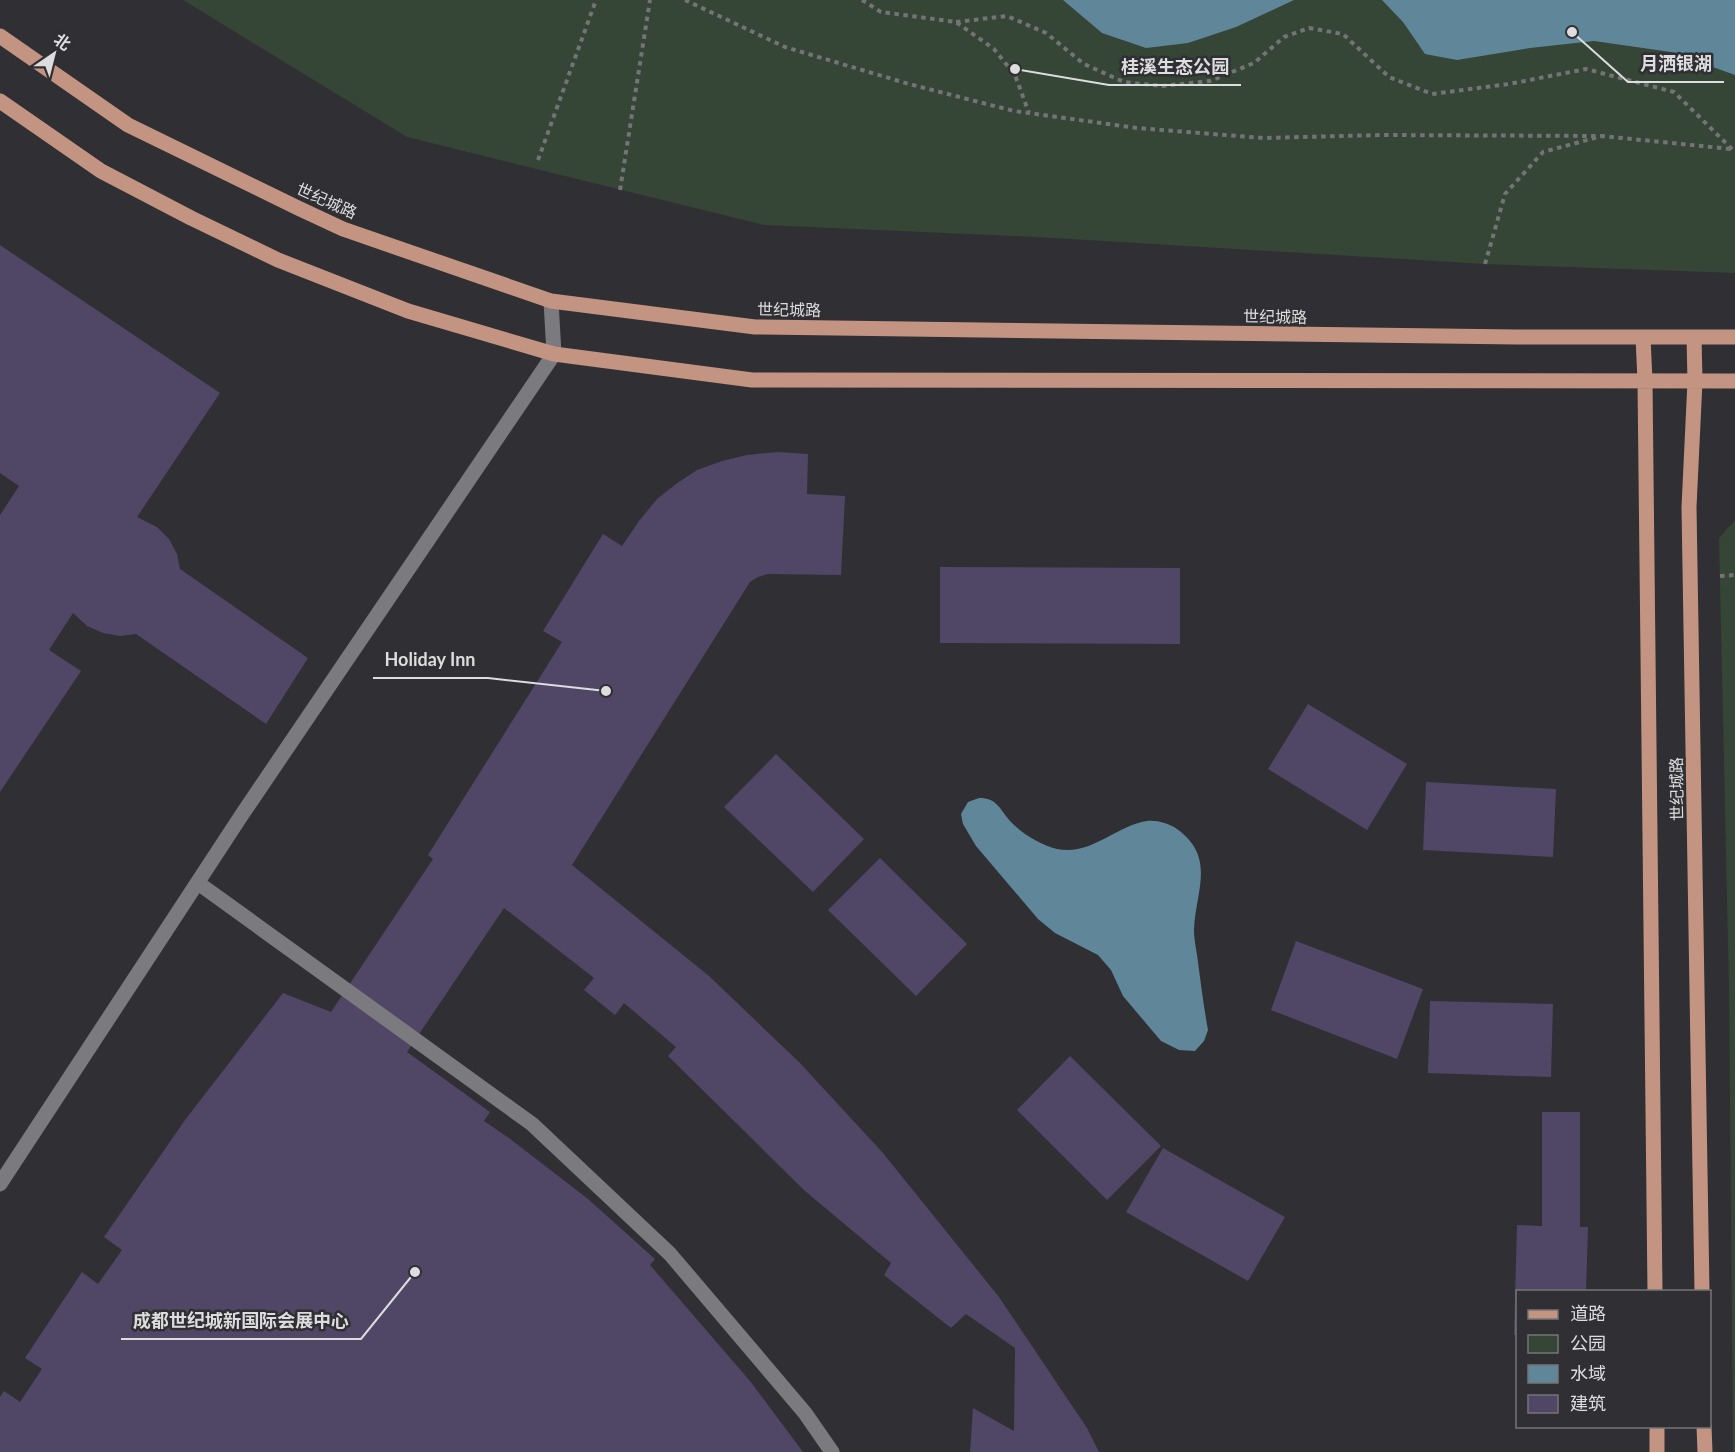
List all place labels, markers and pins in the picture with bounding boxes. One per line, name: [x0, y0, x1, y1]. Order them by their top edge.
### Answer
callout: 月洒银湖: [1628, 46, 1724, 82]
callout: 桂溪生态公园: [1109, 49, 1241, 85]
callout: Holiday Inn: [373, 642, 488, 678]
callout: 成都世纪城新国际会展中心: [121, 1303, 361, 1339]

